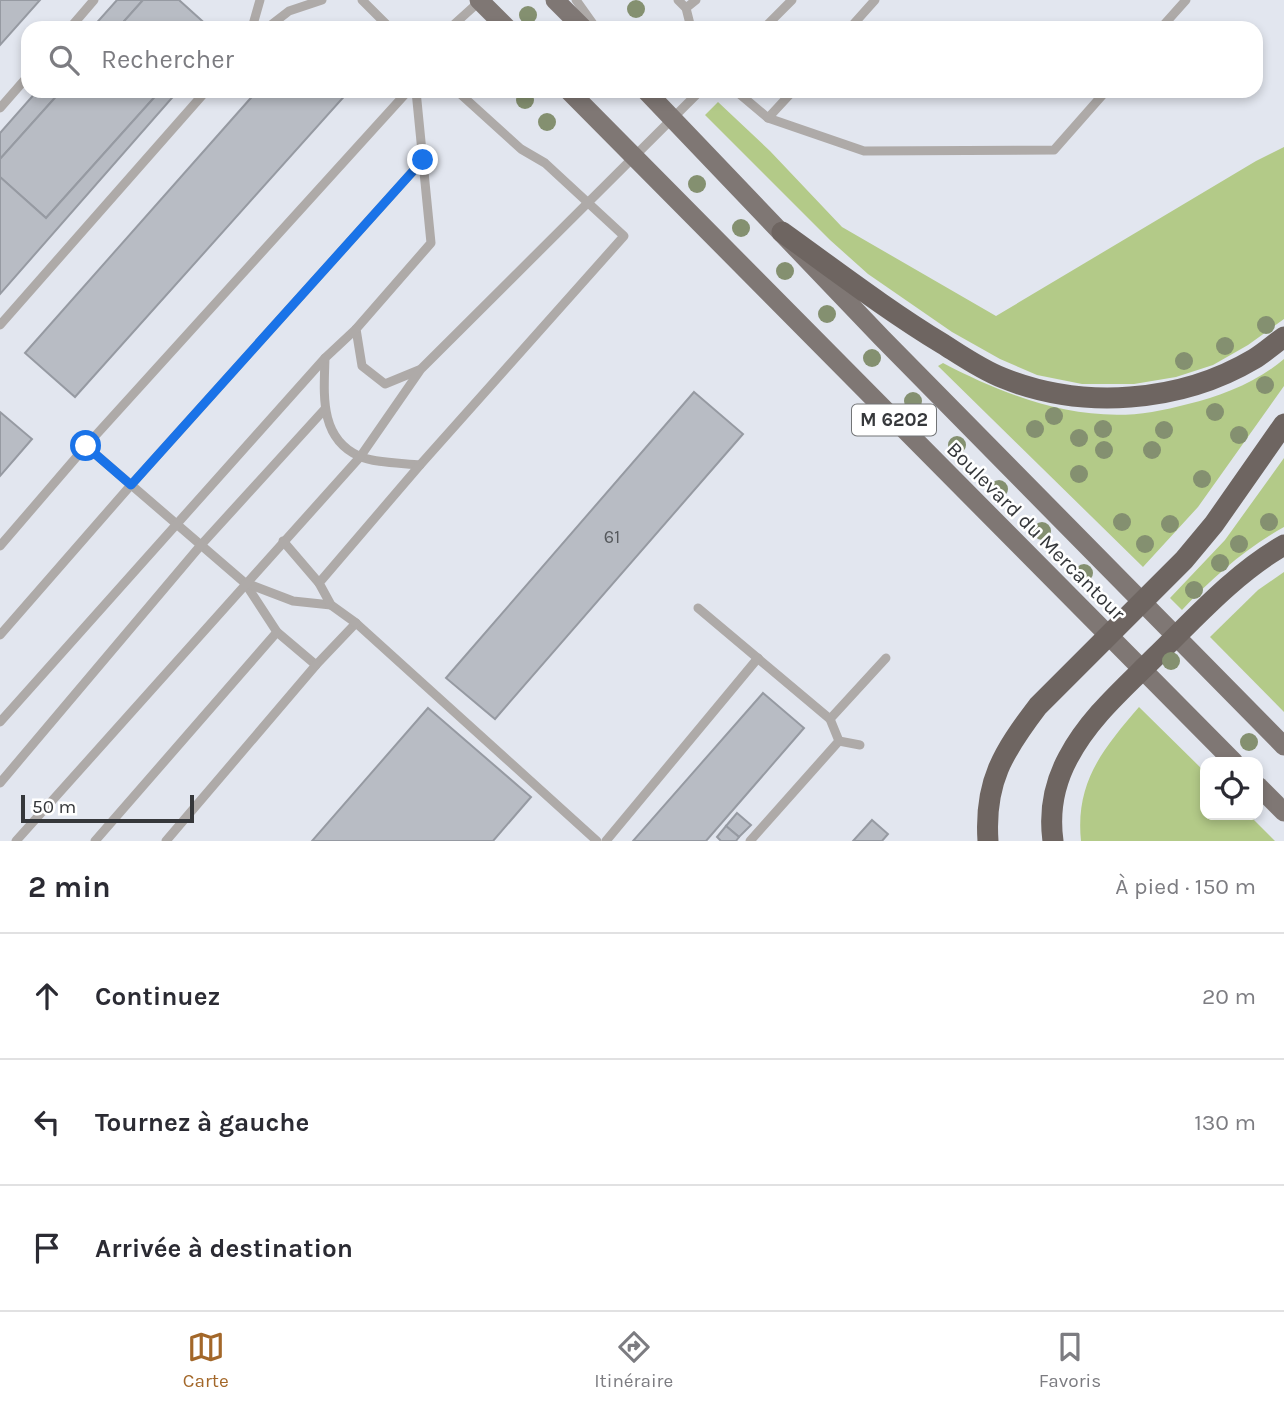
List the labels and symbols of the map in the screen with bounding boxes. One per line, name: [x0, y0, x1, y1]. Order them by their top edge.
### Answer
route end: [407, 144, 438, 175]
road number: M 6202: [852, 404, 936, 436]
route start: [70, 430, 101, 461]
street label: Boulevard du Mercantour: [942, 437, 1130, 625]
house number: 61: [604, 526, 620, 548]
scale bar: [21, 792, 194, 824]

